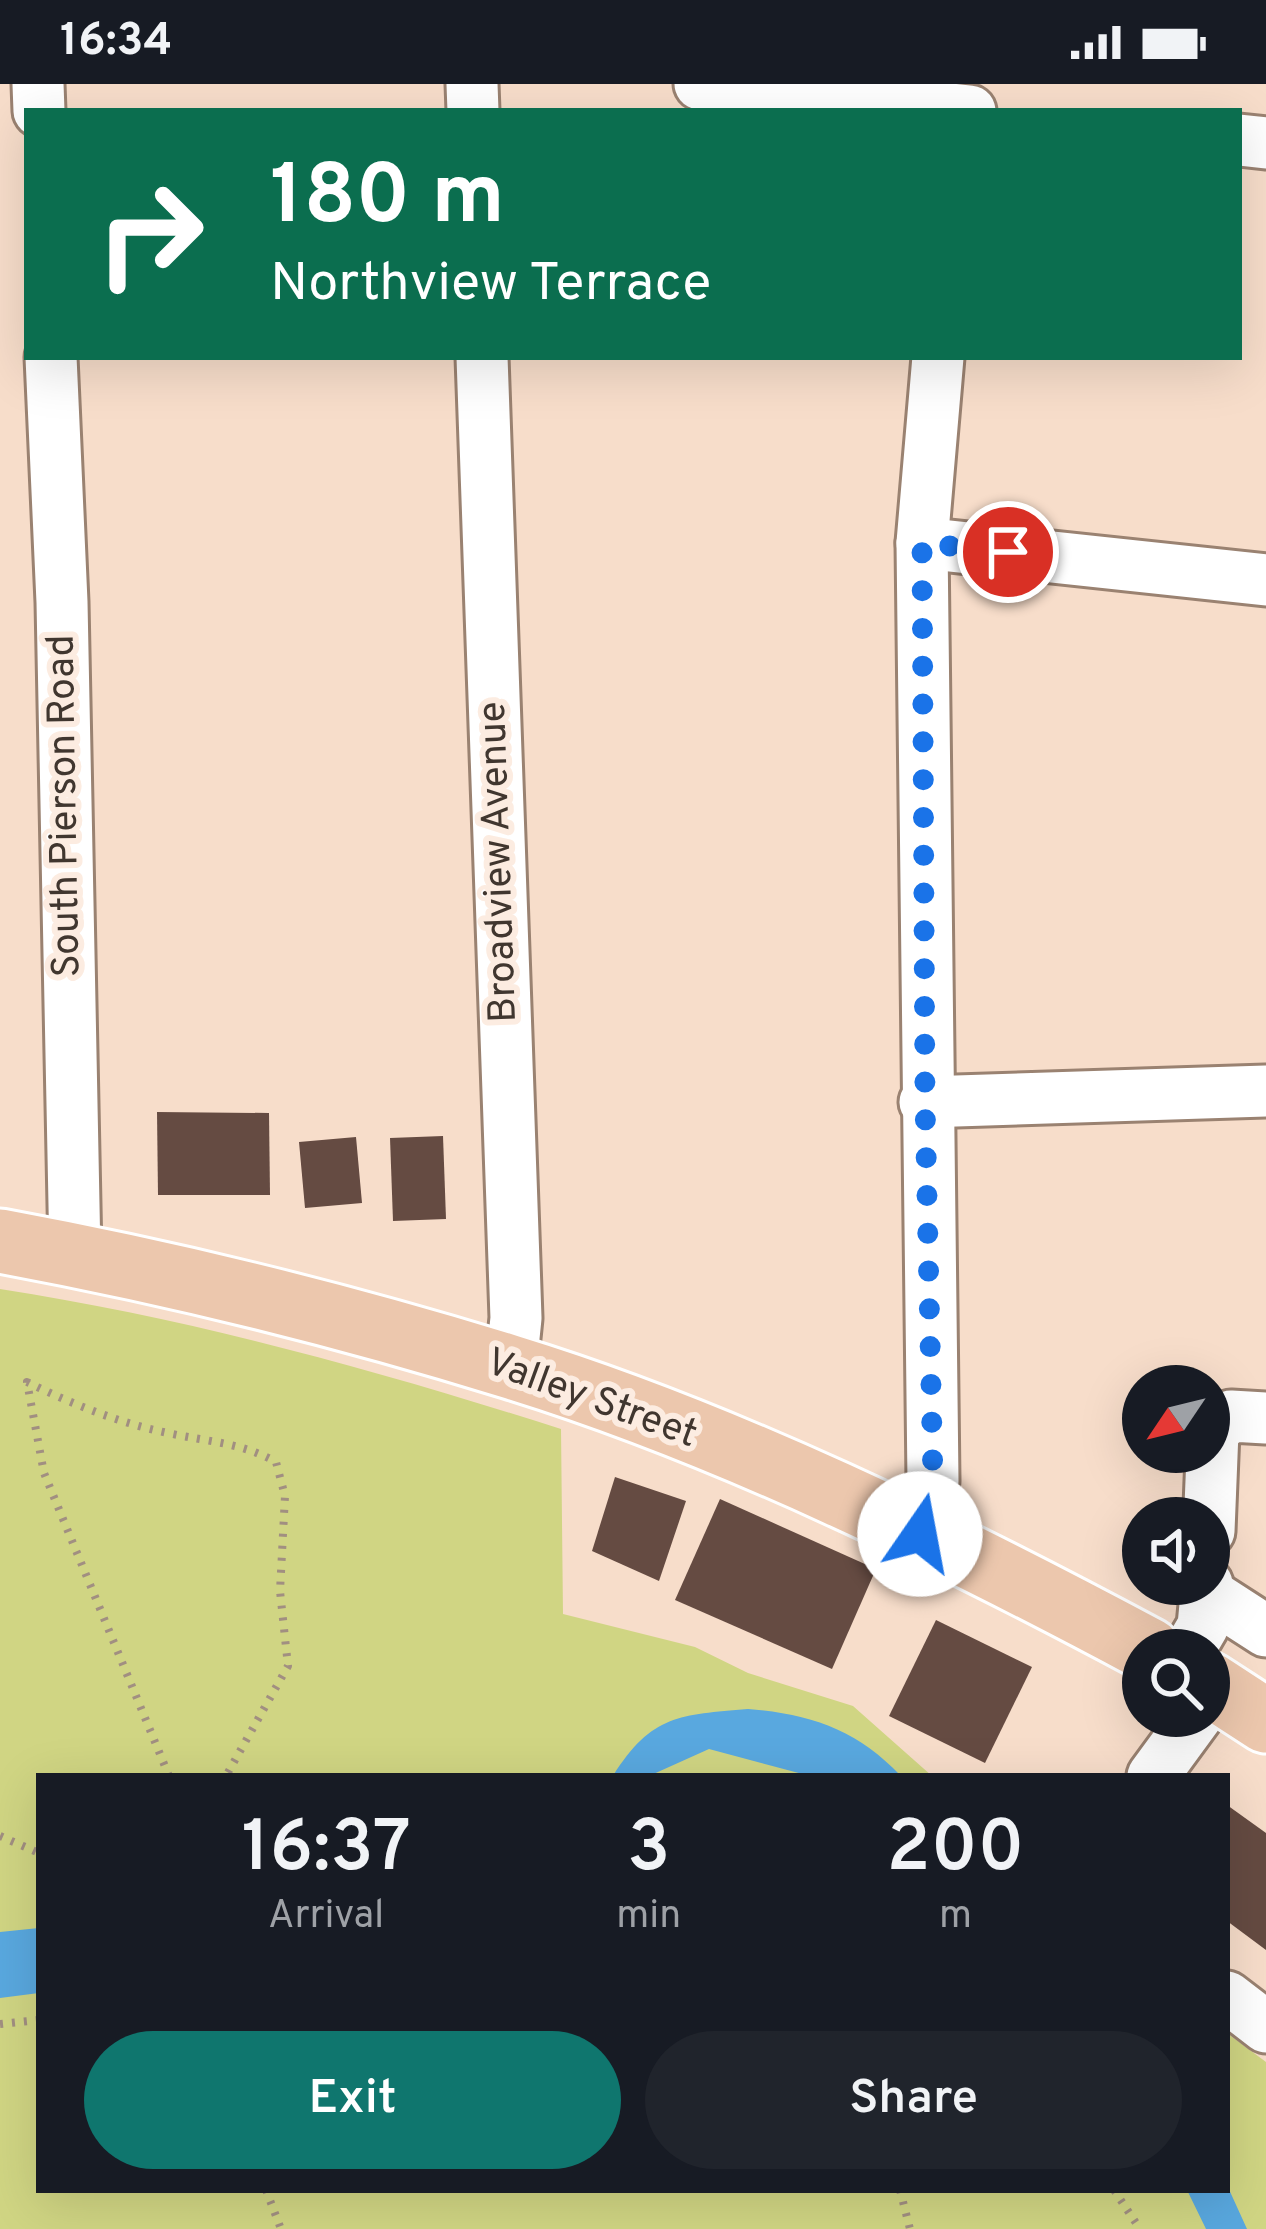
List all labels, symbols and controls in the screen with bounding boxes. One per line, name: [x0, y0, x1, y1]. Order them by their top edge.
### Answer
text: 16:34: [60, 14, 172, 71]
text: 180 m: [270, 147, 505, 253]
icon: right: [72, 156, 228, 312]
text: Northview Terrace: [270, 251, 711, 320]
pin: [957, 501, 1059, 603]
icon: arrive: [975, 519, 1041, 585]
street label: South Pierson Road: [39, 634, 93, 978]
street label: Broadview Avenue: [470, 701, 530, 1023]
street label: Valley Street: [479, 1339, 703, 1461]
north arrow: [1122, 1365, 1230, 1473]
map controls: [1122, 1365, 1230, 1737]
position arrow: [857, 1471, 983, 1597]
button: sound: [1122, 1497, 1230, 1605]
button: search: [1122, 1629, 1230, 1737]
text: 16:37: [241, 1805, 411, 1897]
text: 3: [627, 1805, 670, 1897]
text: 200: [887, 1805, 1025, 1897]
text: Arrival: [268, 1893, 384, 1942]
text: min: [616, 1893, 681, 1942]
text: m: [939, 1893, 972, 1942]
button: Exit: [84, 2031, 621, 2169]
button: Share: [645, 2031, 1182, 2169]

